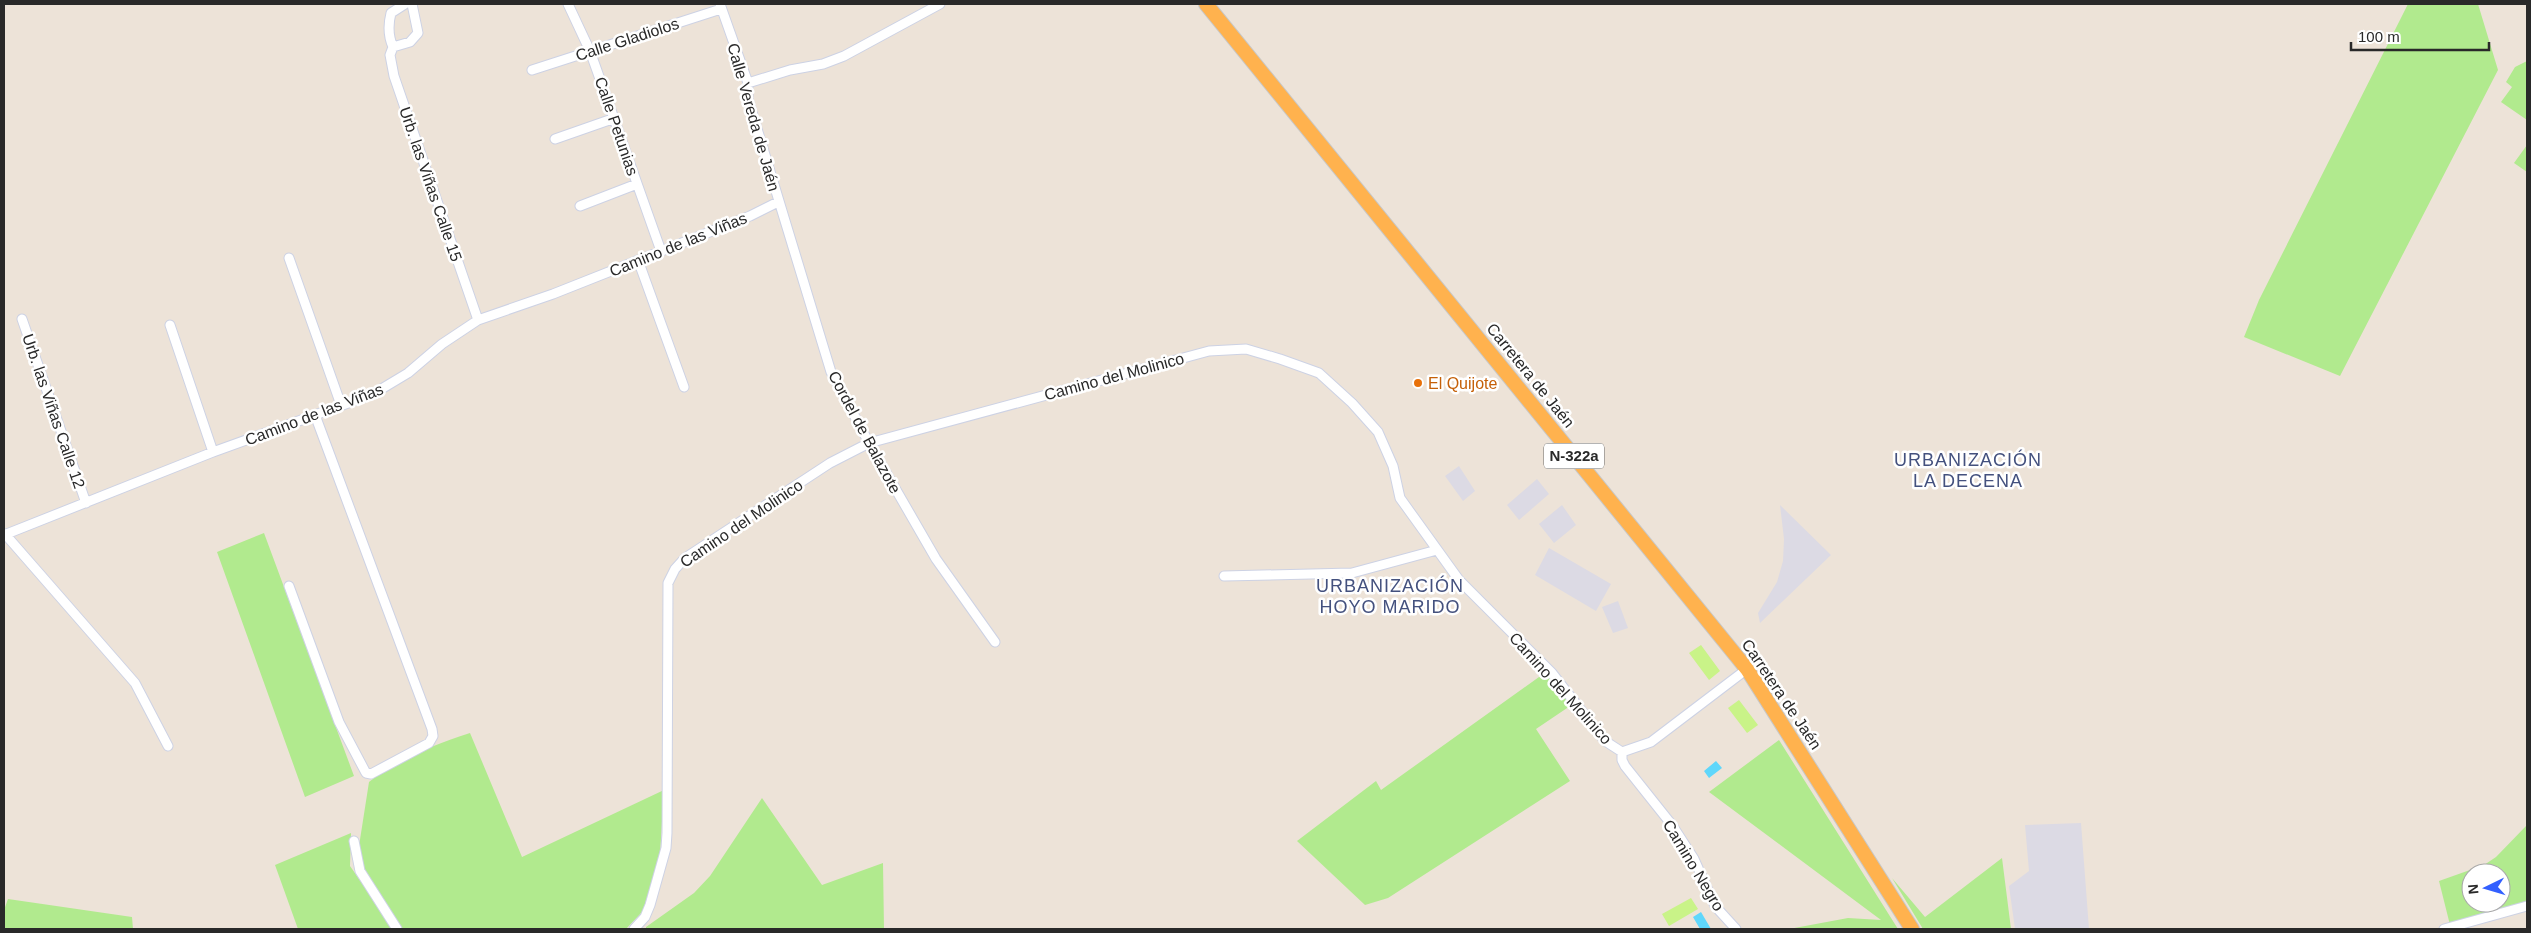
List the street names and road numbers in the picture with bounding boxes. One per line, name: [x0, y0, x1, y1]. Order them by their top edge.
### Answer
street label: Calle Gladiolos: [573, 15, 681, 64]
street label: Calle Vereda de Jaén: [724, 41, 783, 193]
street label: Calle Petunias: [592, 75, 641, 178]
street label: Urb. las Viñas Calle 15: [396, 105, 465, 264]
street label: Camino de las Viñas: [607, 209, 749, 280]
street label: Carretera de Jaén: [1483, 320, 1578, 431]
street label: Urb. las Viñas Calle 12: [19, 332, 88, 491]
street label: Camino del Molinico: [1042, 350, 1186, 403]
street label: Cordel de Balazote: [825, 368, 904, 496]
street label: Camino de las Viñas: [243, 380, 386, 449]
road number: N-322a: [1544, 444, 1604, 468]
street label: Camino del Molinico: [677, 476, 806, 571]
street label: Camino del Molinico: [1506, 629, 1615, 748]
street label: Carretera de Jaén: [1738, 636, 1825, 752]
street label: Camino Negro: [1660, 817, 1727, 914]

